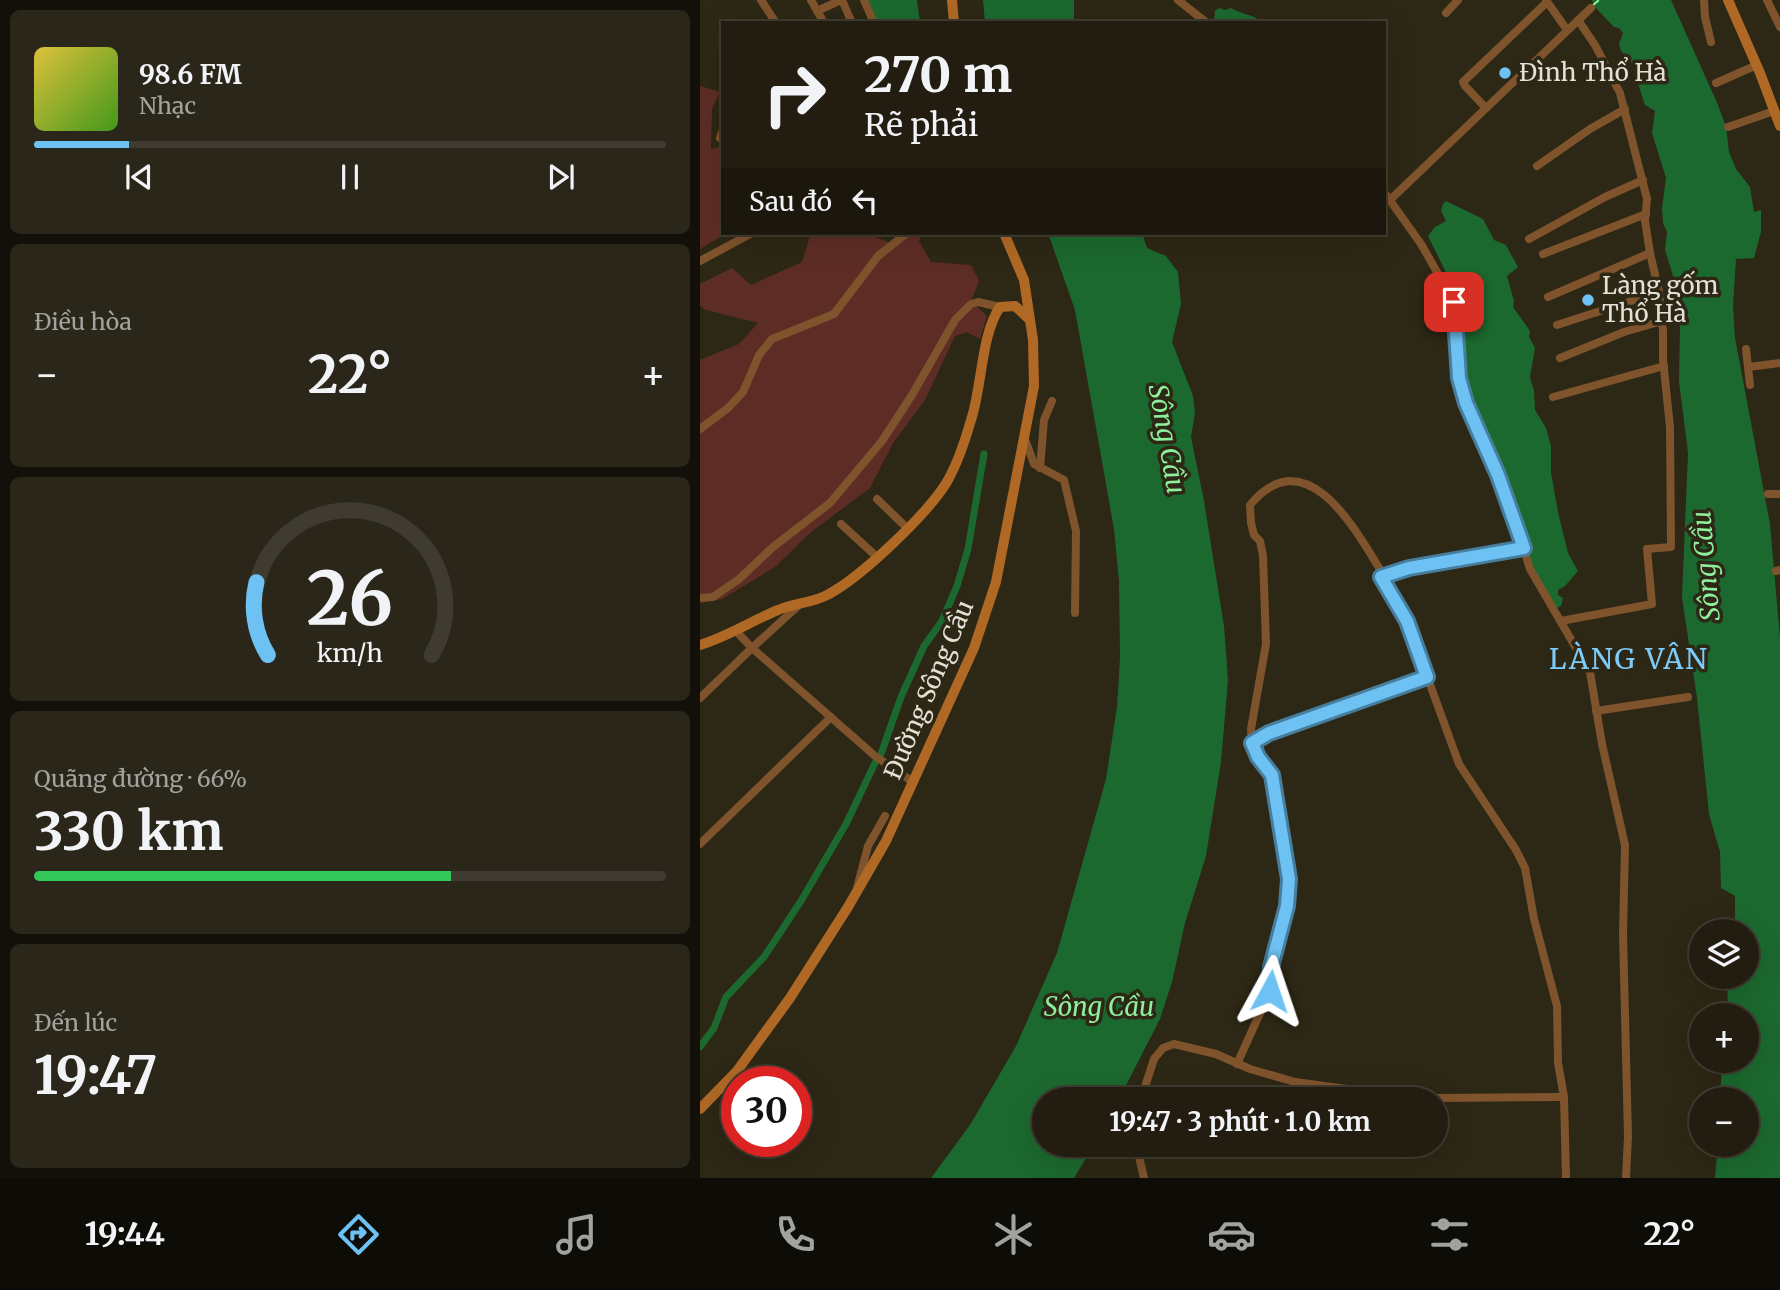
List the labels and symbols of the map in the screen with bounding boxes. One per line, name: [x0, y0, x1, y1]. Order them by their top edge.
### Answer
place label: Đình Thổ Hà: [1519, 56, 1667, 88]
marker: Đình Thổ Hà: [1497, 65, 1513, 81]
place label: Làng gốm Thổ Hà: [1602, 270, 1719, 329]
pin: [1424, 272, 1484, 332]
marker: Làng gốm Thổ Hà: [1580, 292, 1596, 308]
water label: Sông Cầu: [1142, 382, 1193, 496]
water label: Sông Cầu: [1684, 509, 1727, 623]
street label: Đường Sông Cầu: [877, 596, 980, 784]
district label: LÀNG VÂN: [1549, 641, 1709, 677]
position arrow: [1233, 954, 1307, 1028]
water label: Sông Cầu: [1044, 990, 1154, 1023]
speed limit sign: 30: [721, 1066, 812, 1157]

